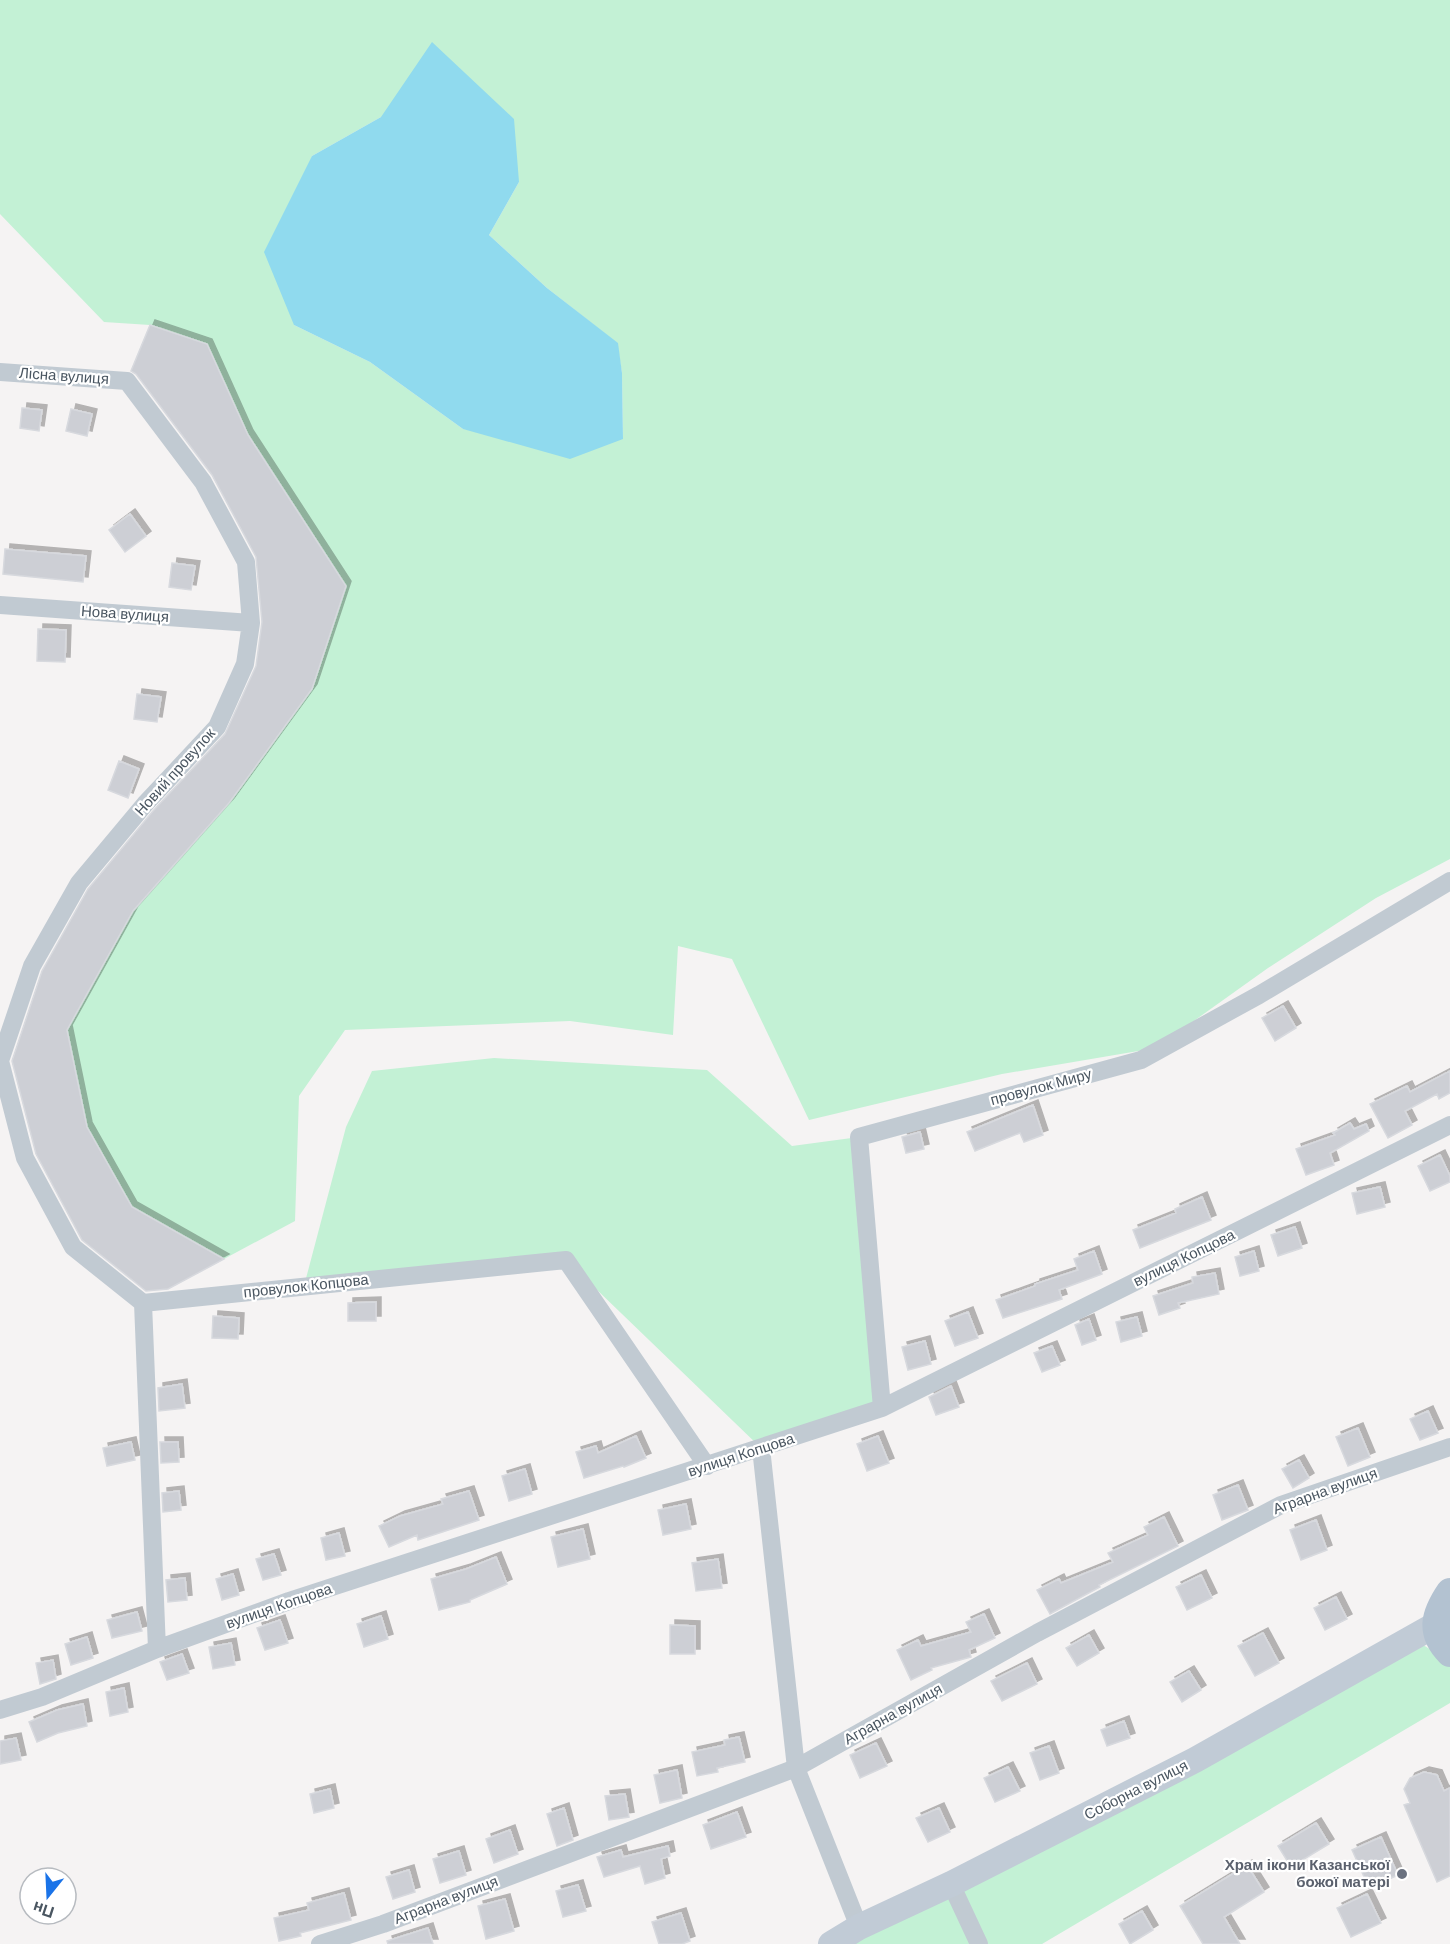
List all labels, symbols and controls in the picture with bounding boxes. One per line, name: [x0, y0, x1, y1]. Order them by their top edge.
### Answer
street label: Лісна вулиця: [18, 363, 110, 389]
street label: Нова вулиця: [80, 601, 170, 627]
street label: Новий провулок: [130, 724, 220, 820]
street label: провулок Миру: [988, 1064, 1094, 1110]
street label: вулиця Копцова: [1130, 1224, 1239, 1291]
street label: провулок Копцова: [243, 1269, 370, 1303]
street label: вулиця Копцова: [685, 1428, 797, 1482]
street label: Аграрна вулиця: [1270, 1463, 1380, 1519]
street label: вулиця Копцова: [223, 1578, 335, 1633]
street label: Аграрна вулиця: [840, 1679, 946, 1749]
street label: Соборна вулиця: [1081, 1755, 1191, 1825]
place label: Храм ікони Казанської божої матері: [1225, 1855, 1391, 1892]
north arrow: [18, 1866, 78, 1926]
marker: Храм ікони Казанської божої матері: [1395, 1867, 1409, 1881]
street label: Аграрна вулиця: [391, 1871, 501, 1929]
text: Пн: [30, 1897, 57, 1923]

